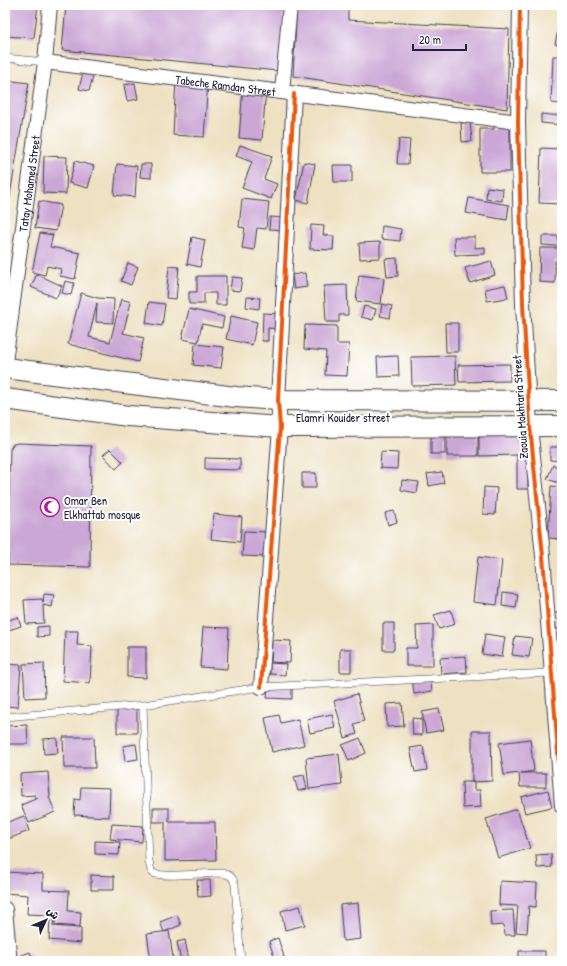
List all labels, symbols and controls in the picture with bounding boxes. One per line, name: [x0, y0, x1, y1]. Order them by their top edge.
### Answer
scale bar: [413, 26, 466, 52]
text: 20 m: [419, 31, 441, 48]
street label: Tabeche Ramdan Street: [174, 70, 278, 100]
street label: Tatay Mohamed Street: [14, 133, 44, 233]
street label: Zaouia Mokhtaria Street: [508, 354, 532, 460]
street label: Elamri Kouider street: [296, 409, 391, 426]
place label: Omar Ben Elkhattab mosque: [64, 492, 141, 523]
mosque icon: Omar Ben Elkhattab mosque: [39, 496, 61, 518]
north arrow: [26, 900, 66, 940]
text: ش: [44, 904, 62, 922]

